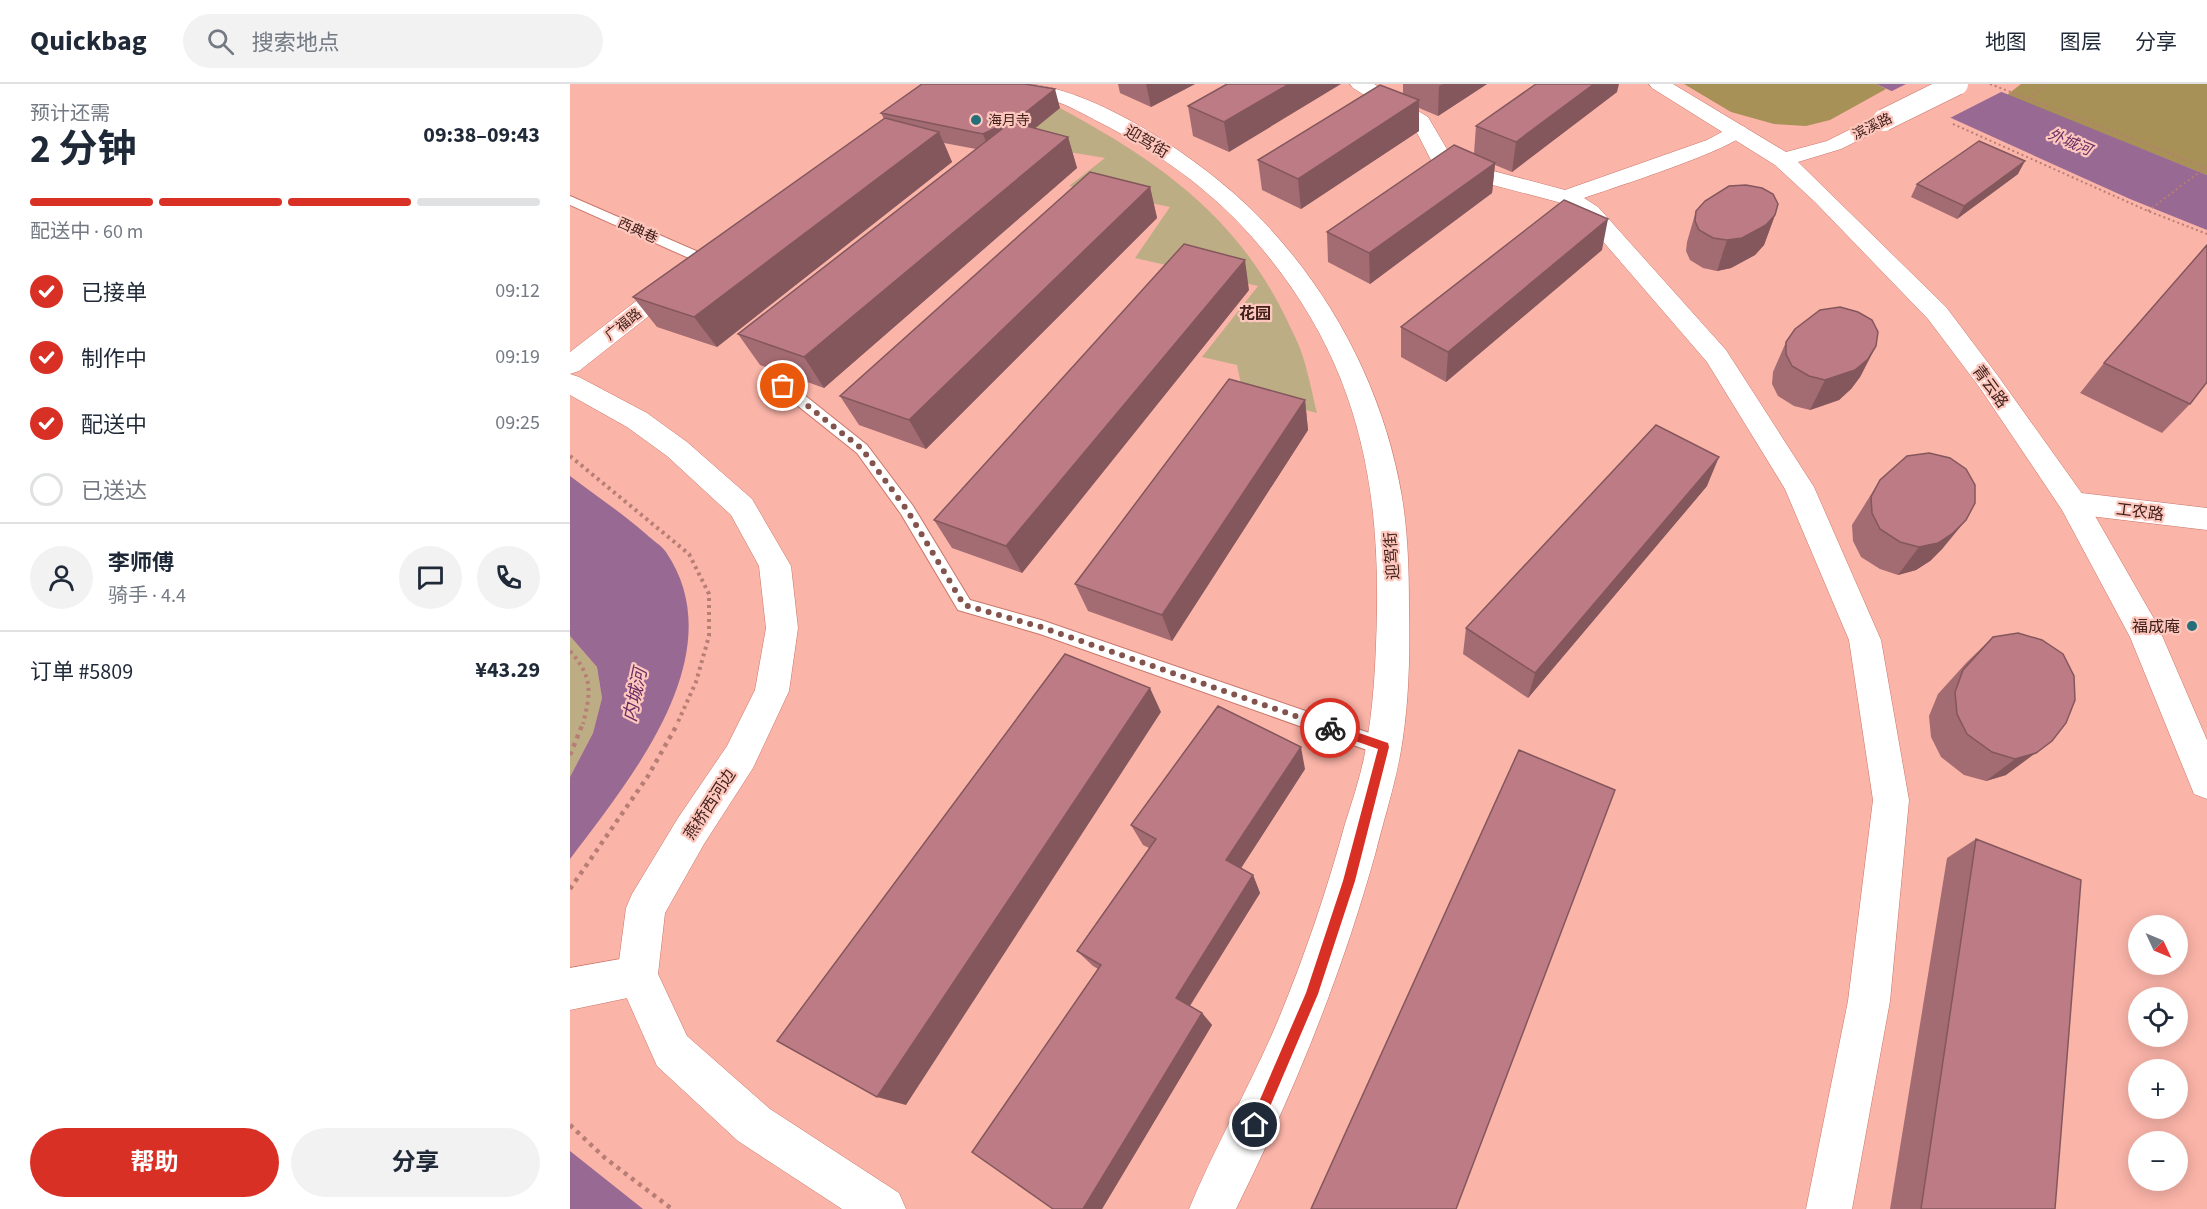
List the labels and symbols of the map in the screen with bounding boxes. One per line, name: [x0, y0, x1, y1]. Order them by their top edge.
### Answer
street label: 滨溪路: [1849, 109, 1896, 145]
place label: 海月寺: [988, 111, 1030, 131]
marker: 海月寺: [969, 113, 983, 127]
street label: 迎驾街: [1120, 120, 1173, 163]
water label: 外城河: [2045, 124, 2097, 162]
street label: 西典巷: [614, 213, 661, 249]
district label: 花园: [1239, 303, 1271, 325]
street label: 广福路: [601, 304, 646, 346]
pin: [757, 360, 808, 411]
street label: 青云路: [1967, 361, 2013, 412]
street label: 工农路: [2115, 498, 2165, 526]
street label: 迎驾街: [1379, 531, 1405, 581]
place label: 福成庵: [2132, 616, 2180, 638]
marker: 福成庵: [2185, 619, 2199, 633]
water label: 内城河: [618, 663, 654, 724]
courier: [1300, 698, 1360, 758]
street label: 燕桥西河边: [679, 765, 741, 844]
north arrow: [2128, 915, 2188, 975]
pin: [1229, 1099, 1280, 1150]

